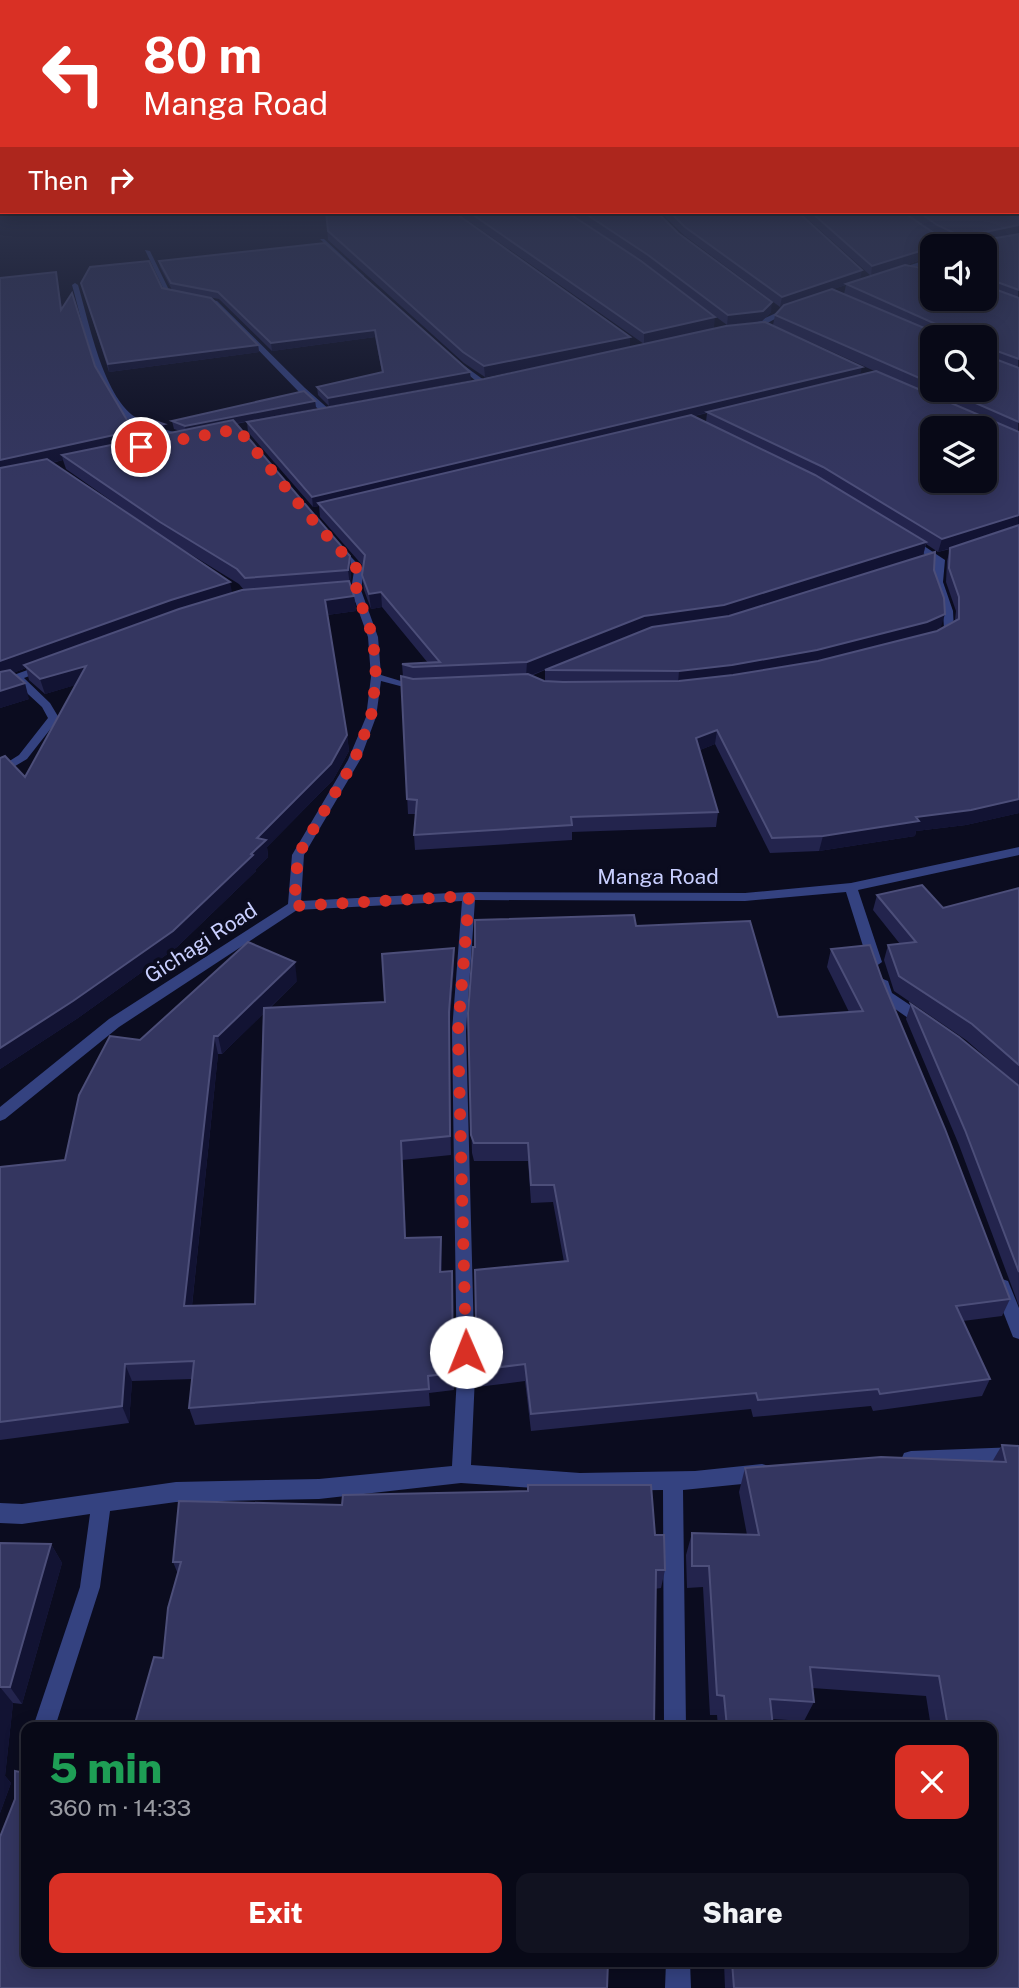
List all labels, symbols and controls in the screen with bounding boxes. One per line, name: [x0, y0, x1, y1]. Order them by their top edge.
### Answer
text: 80 m: [143, 26, 262, 84]
icon: left: [28, 28, 119, 119]
text: Manga Road: [143, 85, 328, 122]
icon: right: [102, 161, 140, 199]
text: Then: [28, 165, 88, 196]
map controls: [920, 234, 997, 493]
button: sound: [920, 234, 997, 311]
button: search: [920, 325, 997, 402]
button: layers: [920, 416, 997, 493]
pin: [111, 417, 171, 477]
icon: arrive: [122, 428, 160, 466]
street label: Manga Road: [597, 864, 719, 889]
street label: Gichagi Road: [140, 897, 261, 988]
position arrow: [429, 1315, 503, 1389]
text: 5 min: [49, 1743, 162, 1792]
button: close: [895, 1745, 969, 1819]
text: 360 m · 14:33: [49, 1794, 191, 1821]
button: Exit: [49, 1873, 502, 1953]
button: Share: [516, 1873, 969, 1953]

